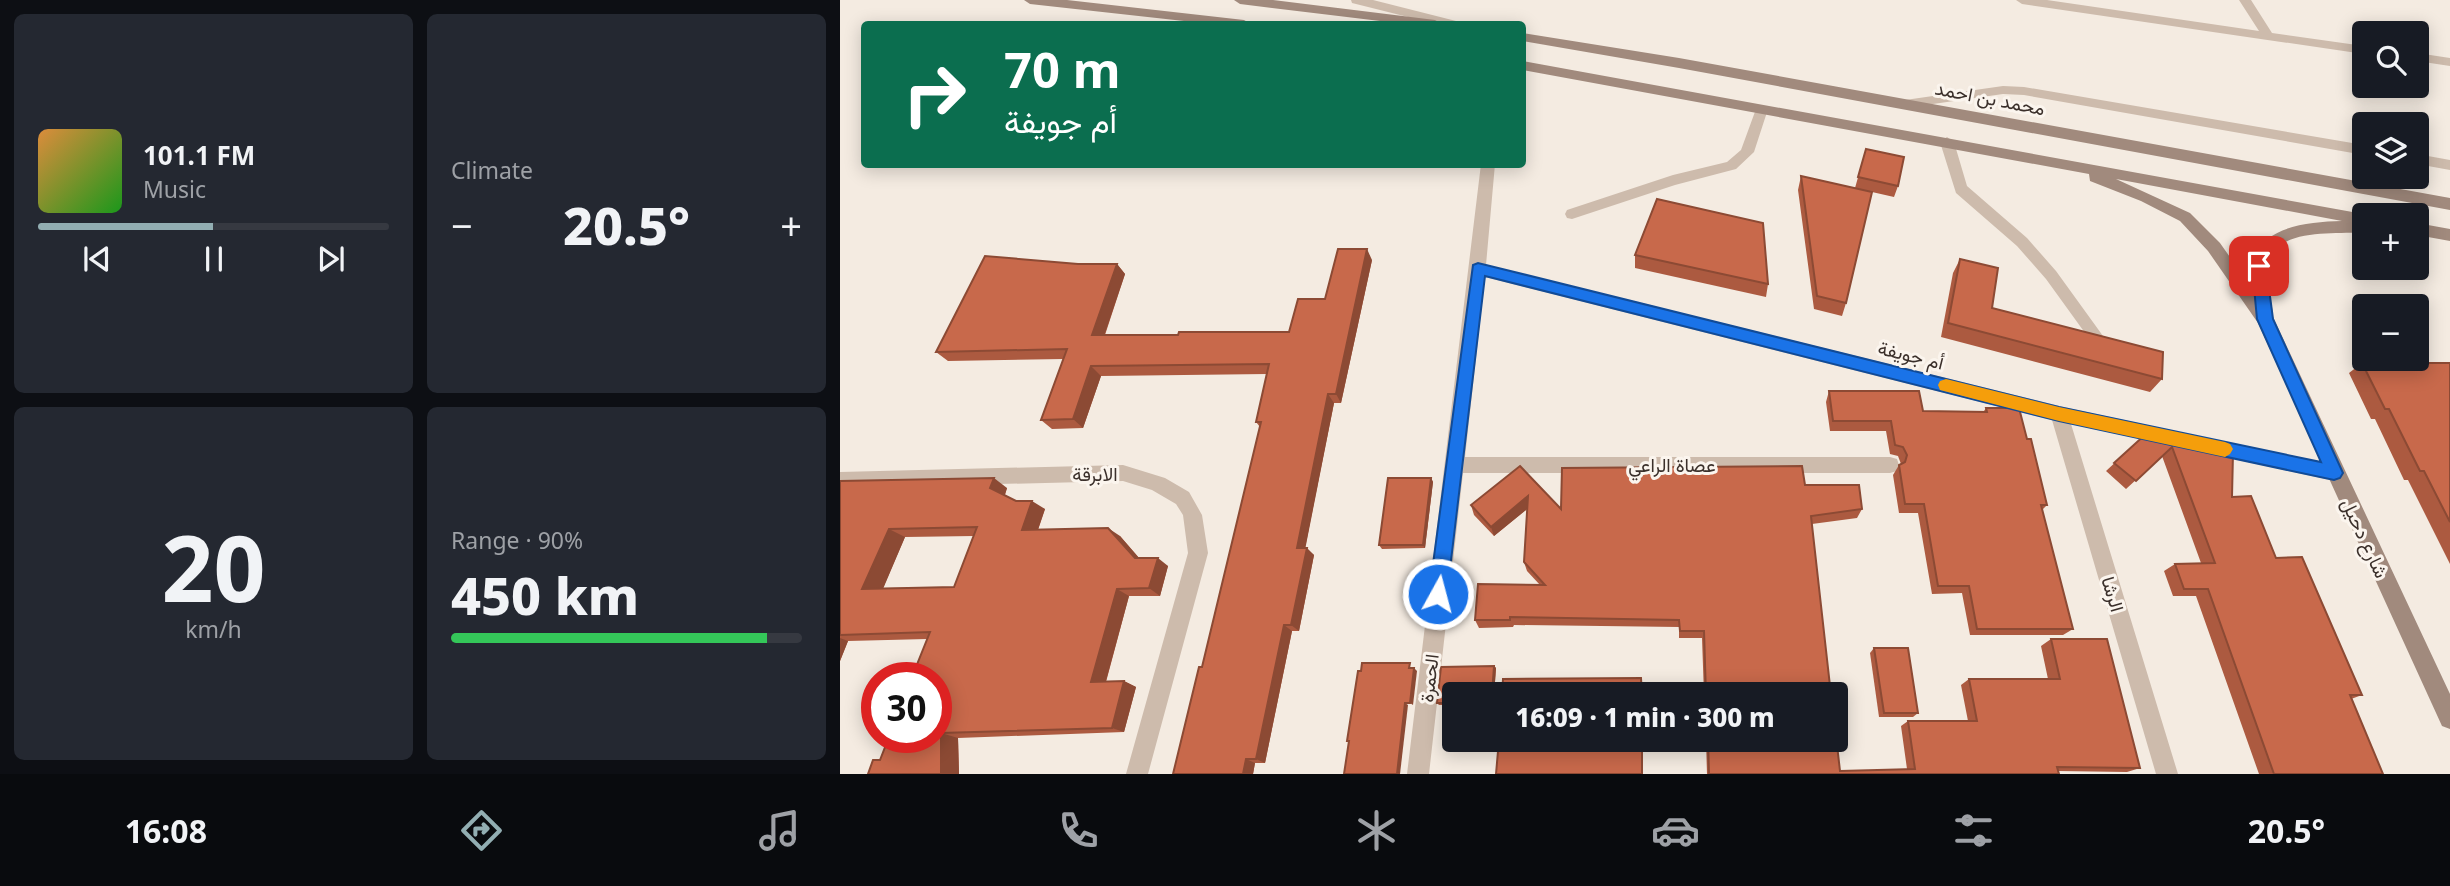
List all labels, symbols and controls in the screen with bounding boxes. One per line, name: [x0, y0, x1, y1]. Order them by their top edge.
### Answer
map controls: [2352, 21, 2429, 371]
button: search: [2352, 21, 2429, 98]
text: 70 m: [1004, 36, 1121, 102]
icon: right: [889, 49, 980, 140]
street label: محمد بن احمد: [1933, 75, 2047, 121]
text: أم جويفة: [1004, 99, 1117, 142]
button: layers: [2352, 112, 2429, 189]
text: 101.1 FM: [143, 137, 255, 173]
text: Climate: [451, 154, 533, 186]
text: Music: [143, 173, 206, 205]
text: 20.5°: [563, 189, 690, 260]
text: −: [451, 199, 473, 251]
text: +: [780, 199, 802, 251]
button: +: [2352, 203, 2429, 280]
pin: [2229, 236, 2289, 296]
icon: previous: [78, 240, 116, 278]
icon: pause: [195, 240, 233, 278]
icon: next: [312, 240, 350, 278]
icon: arrive: [2240, 247, 2278, 285]
button: −: [2352, 294, 2429, 371]
street label: أم جويفة: [1875, 334, 1947, 376]
street label: عصاة الراعي: [1628, 452, 1716, 481]
street label: الابرقة: [1072, 461, 1118, 487]
street label: شارع دحيل: [2335, 494, 2395, 582]
text: 20: [161, 505, 266, 629]
text: Range · 90%: [451, 524, 583, 556]
position arrow: [1401, 557, 1475, 631]
text: 450 km: [451, 559, 639, 630]
street label: الرشا: [2095, 573, 2131, 615]
text: km/h: [185, 613, 242, 645]
street label: الحمرة: [1413, 652, 1445, 704]
speed limit sign: 30: [861, 662, 952, 753]
text: 16:09 · 1 min · 300 m: [1515, 699, 1775, 735]
icon: directions: [457, 806, 506, 855]
icon: music: [755, 806, 804, 855]
icon: phone: [1054, 806, 1103, 855]
icon: climate: [1352, 806, 1401, 855]
icon: car: [1651, 806, 1700, 855]
icon: filters: [1949, 806, 1998, 855]
text: 16:08: [125, 809, 207, 852]
text: 20.5°: [2248, 809, 2325, 852]

